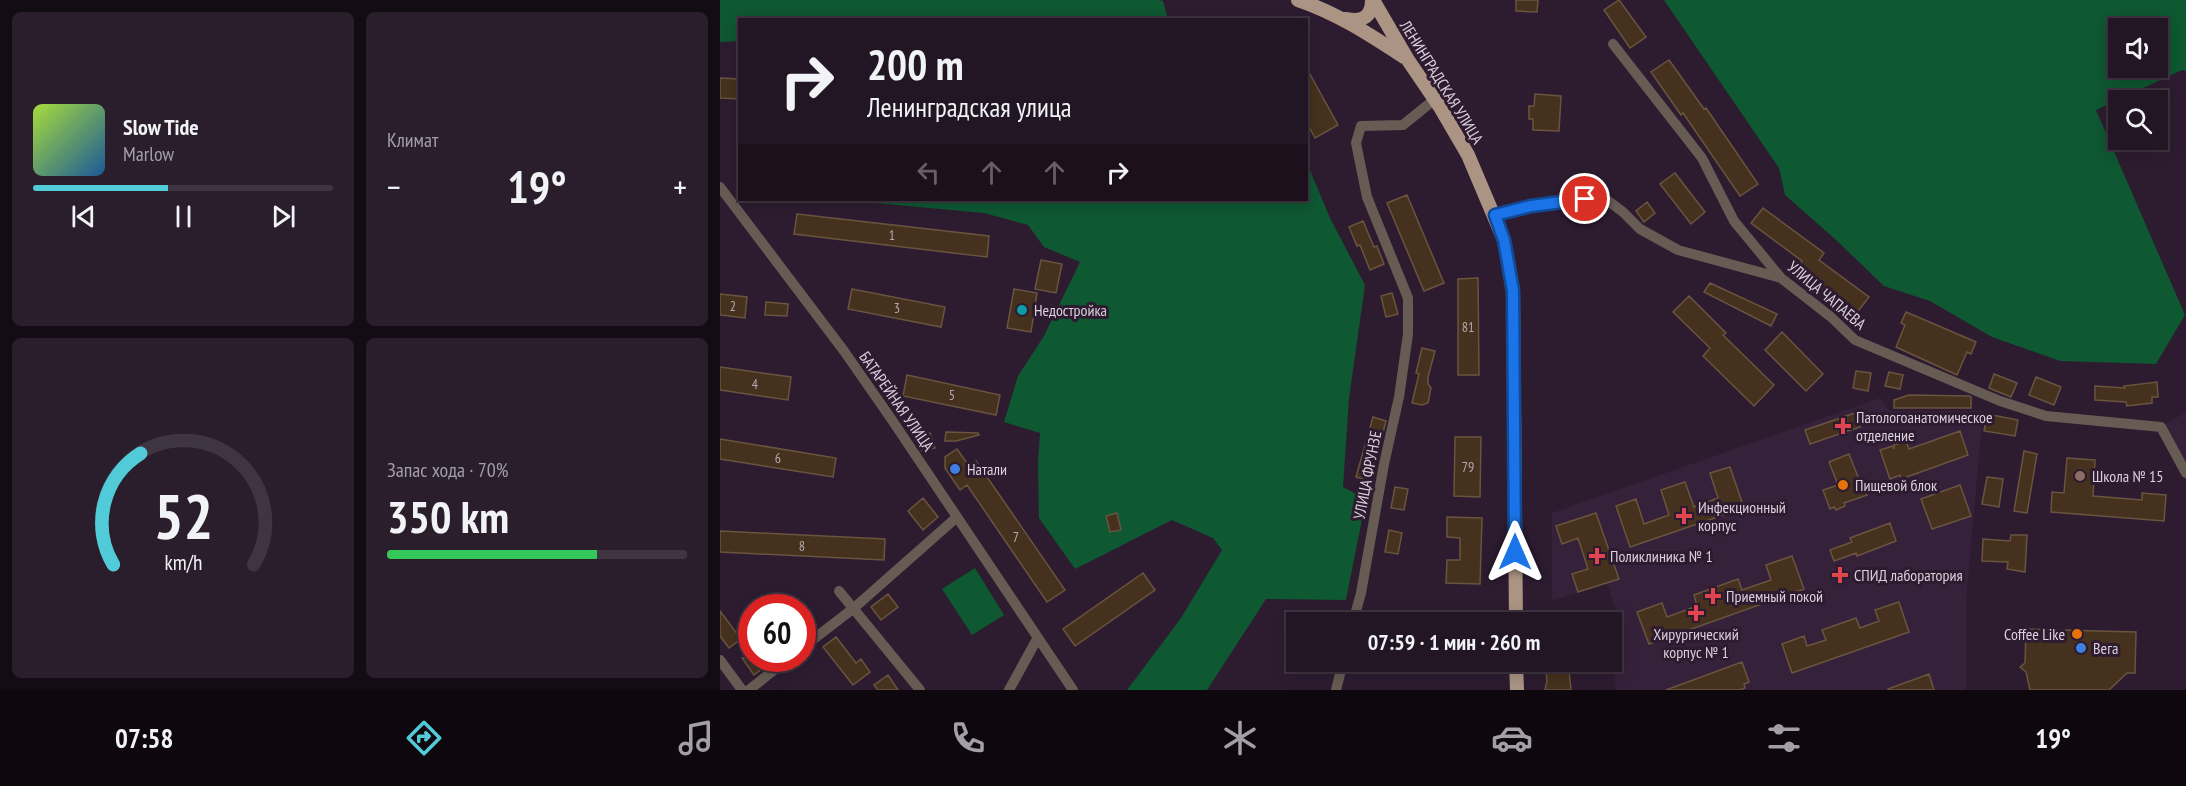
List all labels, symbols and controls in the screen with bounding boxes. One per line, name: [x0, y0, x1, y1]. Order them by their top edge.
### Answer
street label: ЛЕНИНГРАДСКАЯ УЛИЦА: [1395, 16, 1488, 148]
map controls: [2108, 18, 2168, 150]
button: sound: [2108, 18, 2168, 78]
text: 200 m: [867, 37, 964, 92]
icon: right: [768, 42, 846, 120]
text: Ленинградская улица: [867, 90, 1072, 124]
button: search: [2108, 90, 2168, 150]
text: Slow Tide: [123, 113, 199, 141]
text: Климат: [387, 127, 438, 153]
text: Marlow: [123, 141, 174, 167]
icon: left: [912, 156, 945, 189]
icon: ahead: [975, 156, 1008, 189]
icon: ahead: [1038, 156, 1071, 189]
icon: right: [1101, 156, 1134, 189]
text: 19°: [507, 157, 567, 215]
text: −: [387, 165, 401, 208]
text: +: [673, 165, 687, 208]
pin: [1559, 173, 1610, 224]
icon: arrive: [1568, 182, 1601, 215]
icon: previous: [67, 200, 100, 233]
icon: pause: [167, 200, 200, 233]
icon: next: [267, 200, 300, 233]
house number: 1: [889, 226, 895, 244]
street label: УЛИЦА ЧАПАЕВА: [1784, 256, 1871, 334]
house number: 2: [730, 297, 736, 315]
house number: 3: [894, 299, 900, 317]
place label: Недостройка: [1034, 300, 1107, 320]
marker: Недостройка: [1015, 303, 1029, 317]
house number: 81: [1462, 318, 1474, 336]
street label: БАТАРЕЙНАЯ УЛИЦА: [855, 347, 939, 455]
house number: 4: [752, 375, 759, 393]
house number: 5: [949, 386, 955, 404]
place label: Патологоанатомическое отделение: [1856, 407, 1993, 445]
marker: Патологоанатомическое отделение: [1834, 417, 1852, 435]
street label: УЛИЦА ФРУНЗЕ: [1349, 429, 1385, 521]
house number: 6: [775, 449, 781, 467]
text: Запас хода · 70%: [387, 457, 508, 483]
house number: 79: [1462, 458, 1474, 476]
place label: Натали: [967, 459, 1007, 479]
marker: Натали: [948, 462, 962, 476]
place label: Школа № 15: [2092, 466, 2163, 486]
marker: Школа № 15: [2073, 469, 2087, 483]
text: 52: [153, 475, 213, 556]
place label: Пищевой блок: [1855, 475, 1938, 495]
marker: Пищевой блок: [1836, 478, 1850, 492]
text: 350 km: [387, 487, 509, 545]
place label: Инфекционный корпус: [1698, 497, 1786, 535]
marker: Инфекционный корпус: [1675, 507, 1693, 525]
position arrow: [1483, 520, 1547, 584]
house number: 7: [1013, 528, 1019, 546]
house number: 8: [799, 537, 805, 555]
place label: Поликлиника № 1: [1610, 546, 1713, 566]
marker: Поликлиника № 1: [1588, 547, 1606, 565]
text: km/h: [164, 548, 202, 576]
place label: СПИД лаборатория: [1854, 565, 1963, 585]
marker: СПИД лаборатория: [1831, 566, 1849, 584]
place label: Приемный покой: [1726, 586, 1823, 606]
marker: Приемный покой: [1704, 587, 1722, 605]
speed limit sign: 60: [738, 594, 816, 672]
marker: Хирургический корпус № 1: [1687, 604, 1705, 622]
place label: Хирургический корпус № 1: [1653, 624, 1739, 662]
place label: Coffee Like: [2004, 624, 2065, 644]
marker: Coffee Like: [2070, 627, 2084, 641]
text: 07:59 · 1 мин · 260 m: [1368, 628, 1540, 656]
place label: Вега: [2093, 638, 2118, 658]
marker: Вега: [2074, 641, 2088, 655]
icon: directions: [403, 717, 445, 759]
icon: music: [675, 717, 717, 759]
icon: phone: [947, 717, 989, 759]
icon: climate: [1219, 717, 1261, 759]
icon: car: [1491, 717, 1533, 759]
icon: filters: [1763, 717, 1805, 759]
text: 07:58: [115, 721, 173, 755]
text: 19°: [2035, 721, 2071, 755]

